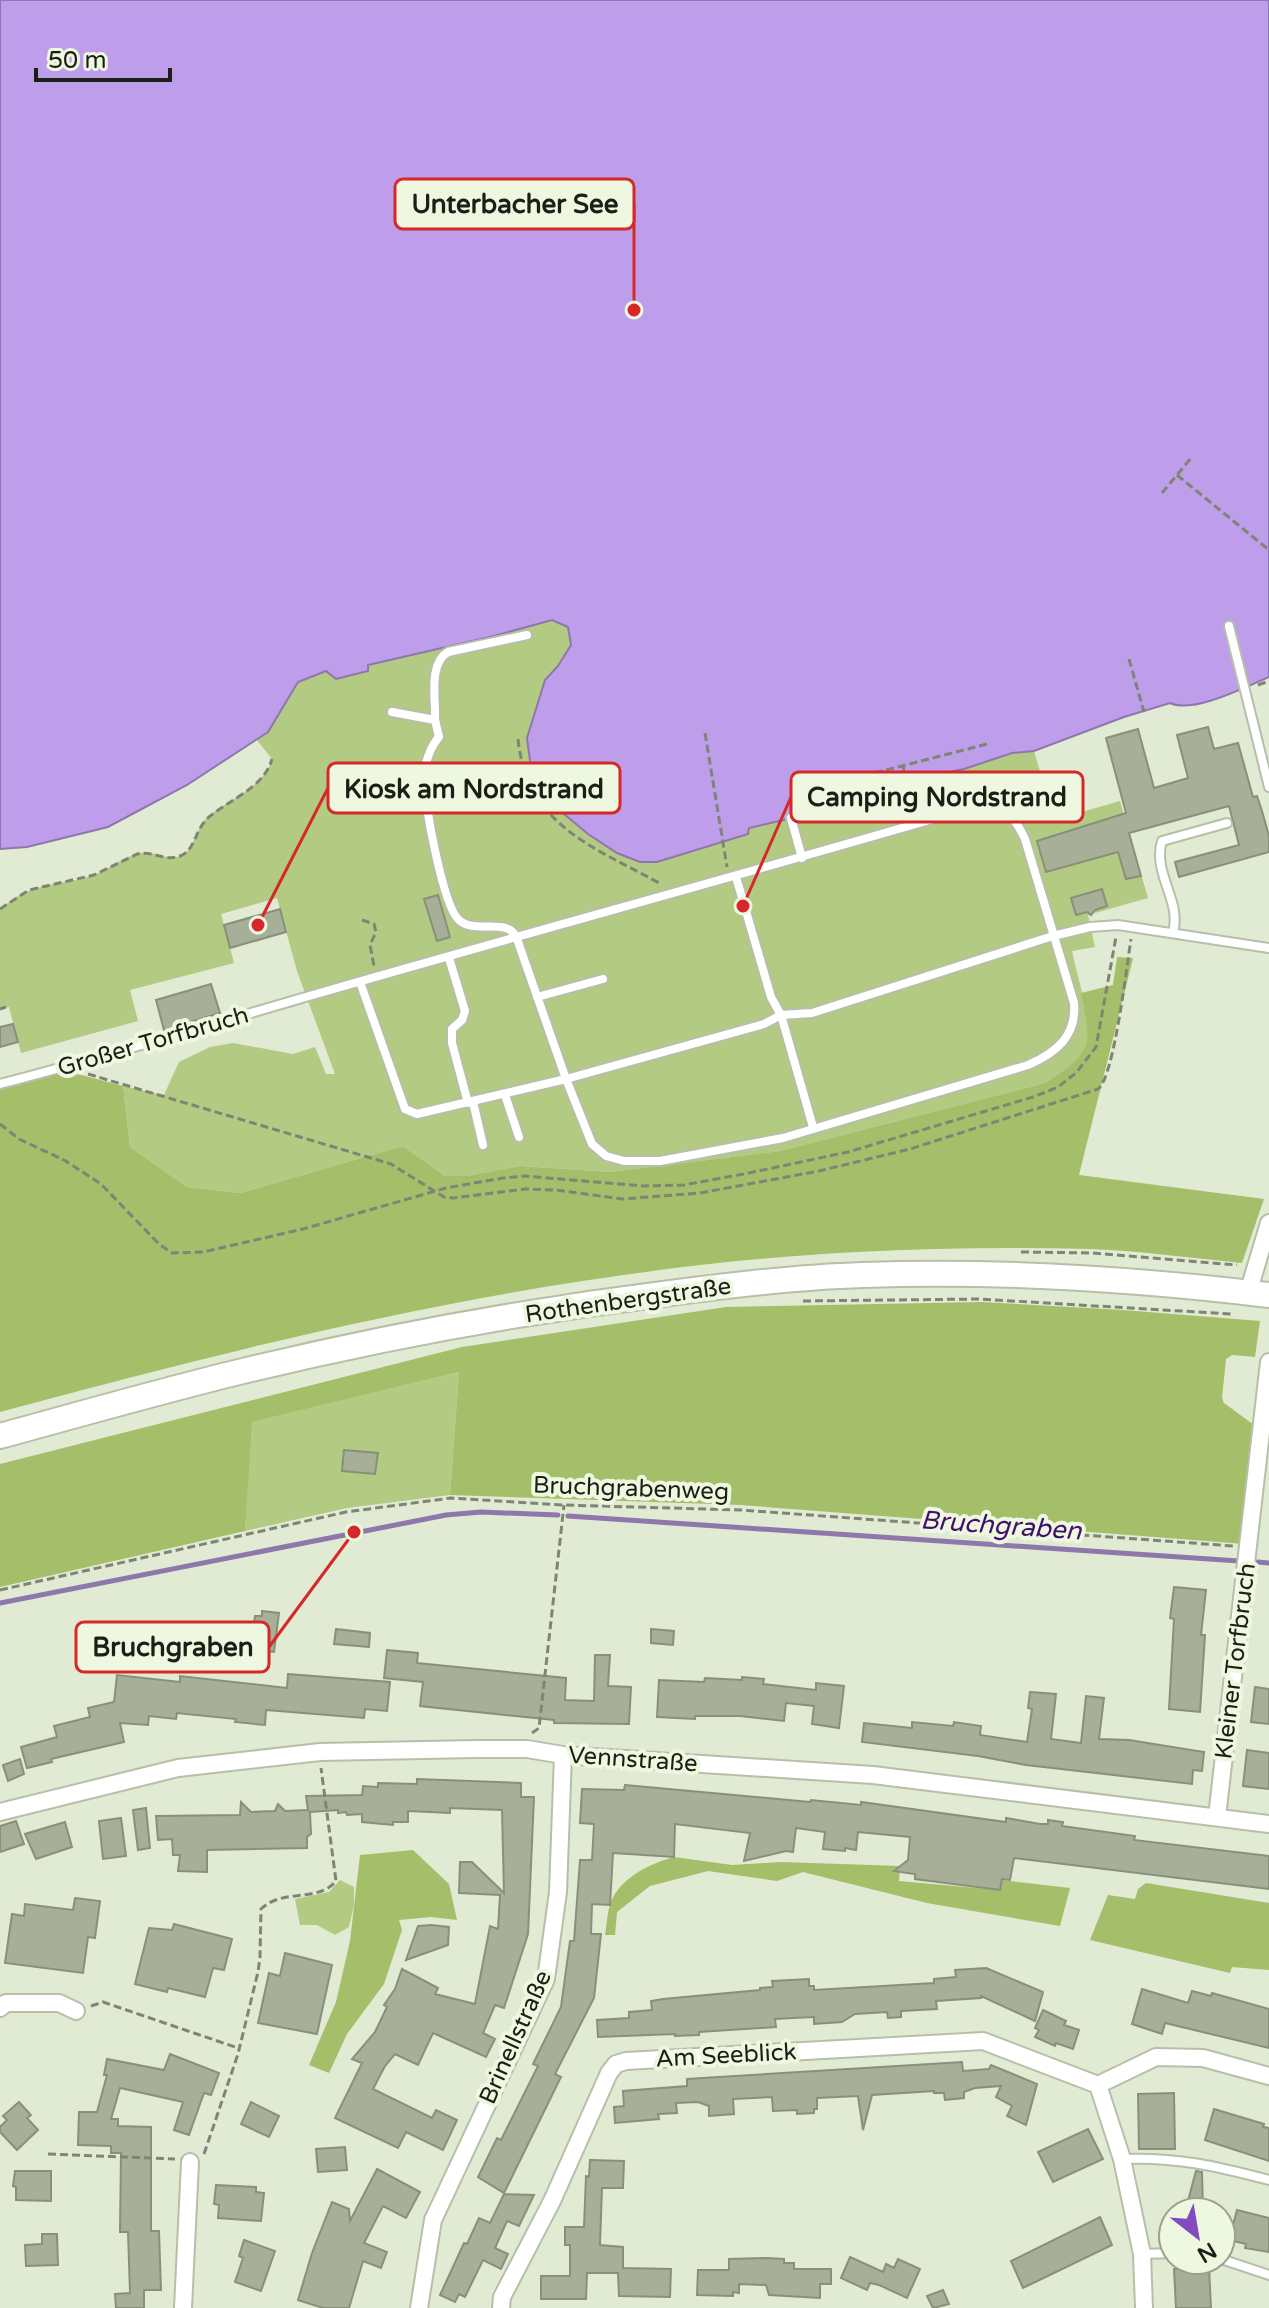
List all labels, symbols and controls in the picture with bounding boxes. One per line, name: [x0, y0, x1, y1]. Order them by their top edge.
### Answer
scale bar: [36, 32, 170, 82]
text: 50 m: [48, 46, 106, 75]
callout: Unterbacher See: [395, 179, 634, 229]
text: Unterbacher See: [412, 189, 619, 220]
callout: Kiosk am Nordstrand: [328, 763, 620, 813]
callout: Camping Nordstrand: [791, 772, 1083, 822]
text: Kiosk am Nordstrand: [344, 774, 604, 805]
text: Camping Nordstrand: [807, 782, 1067, 813]
street label: Großer Torfbruch: [54, 1000, 252, 1083]
street label: Rothenbergstraße: [523, 1272, 733, 1329]
street label: Bruchgrabenweg: [532, 1471, 730, 1506]
water label: Bruchgraben: [919, 1504, 1084, 1547]
street label: Kleiner Torfbruch: [1209, 1561, 1262, 1761]
callout: Bruchgraben: [76, 1622, 269, 1672]
text: Bruchgraben: [92, 1632, 254, 1663]
street label: Vennstraße: [567, 1741, 699, 1778]
street label: Brinellstraße: [473, 1966, 558, 2109]
street label: Am Seeblick: [655, 2037, 797, 2074]
north arrow: [1157, 2196, 1237, 2276]
text: N: [1193, 2237, 1221, 2268]

